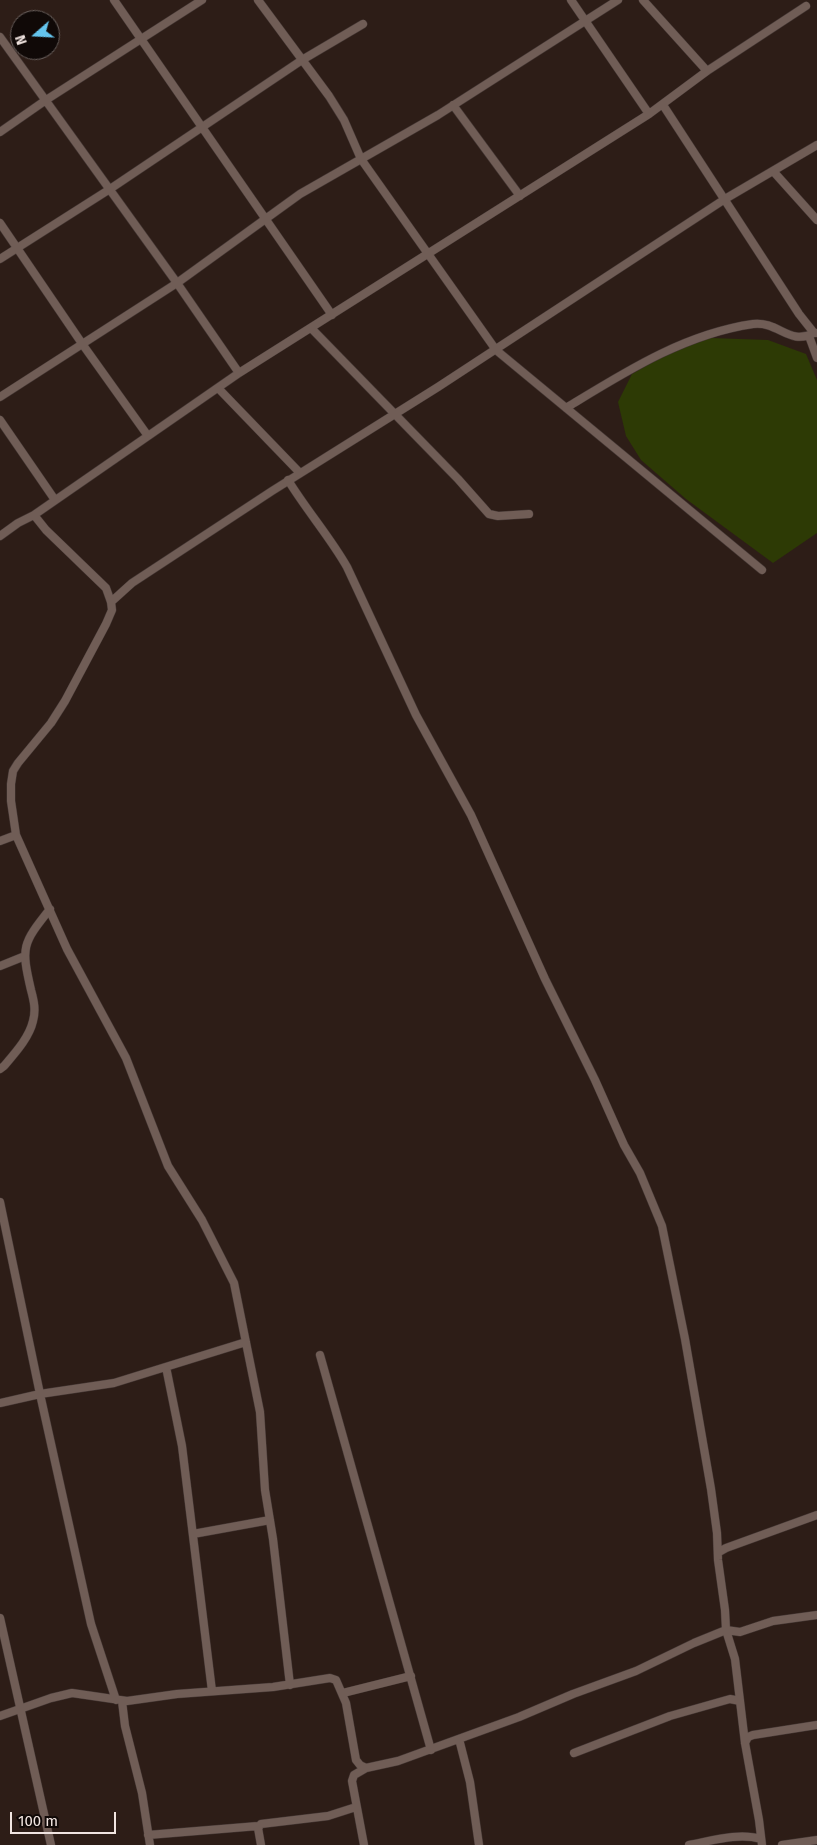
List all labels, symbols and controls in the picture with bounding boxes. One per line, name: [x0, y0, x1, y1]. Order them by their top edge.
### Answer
north arrow: [10, 10, 60, 60]
text: N: [12, 33, 31, 47]
scale bar: [12, 1802, 119, 1834]
text: 100 m: [18, 1812, 58, 1830]

